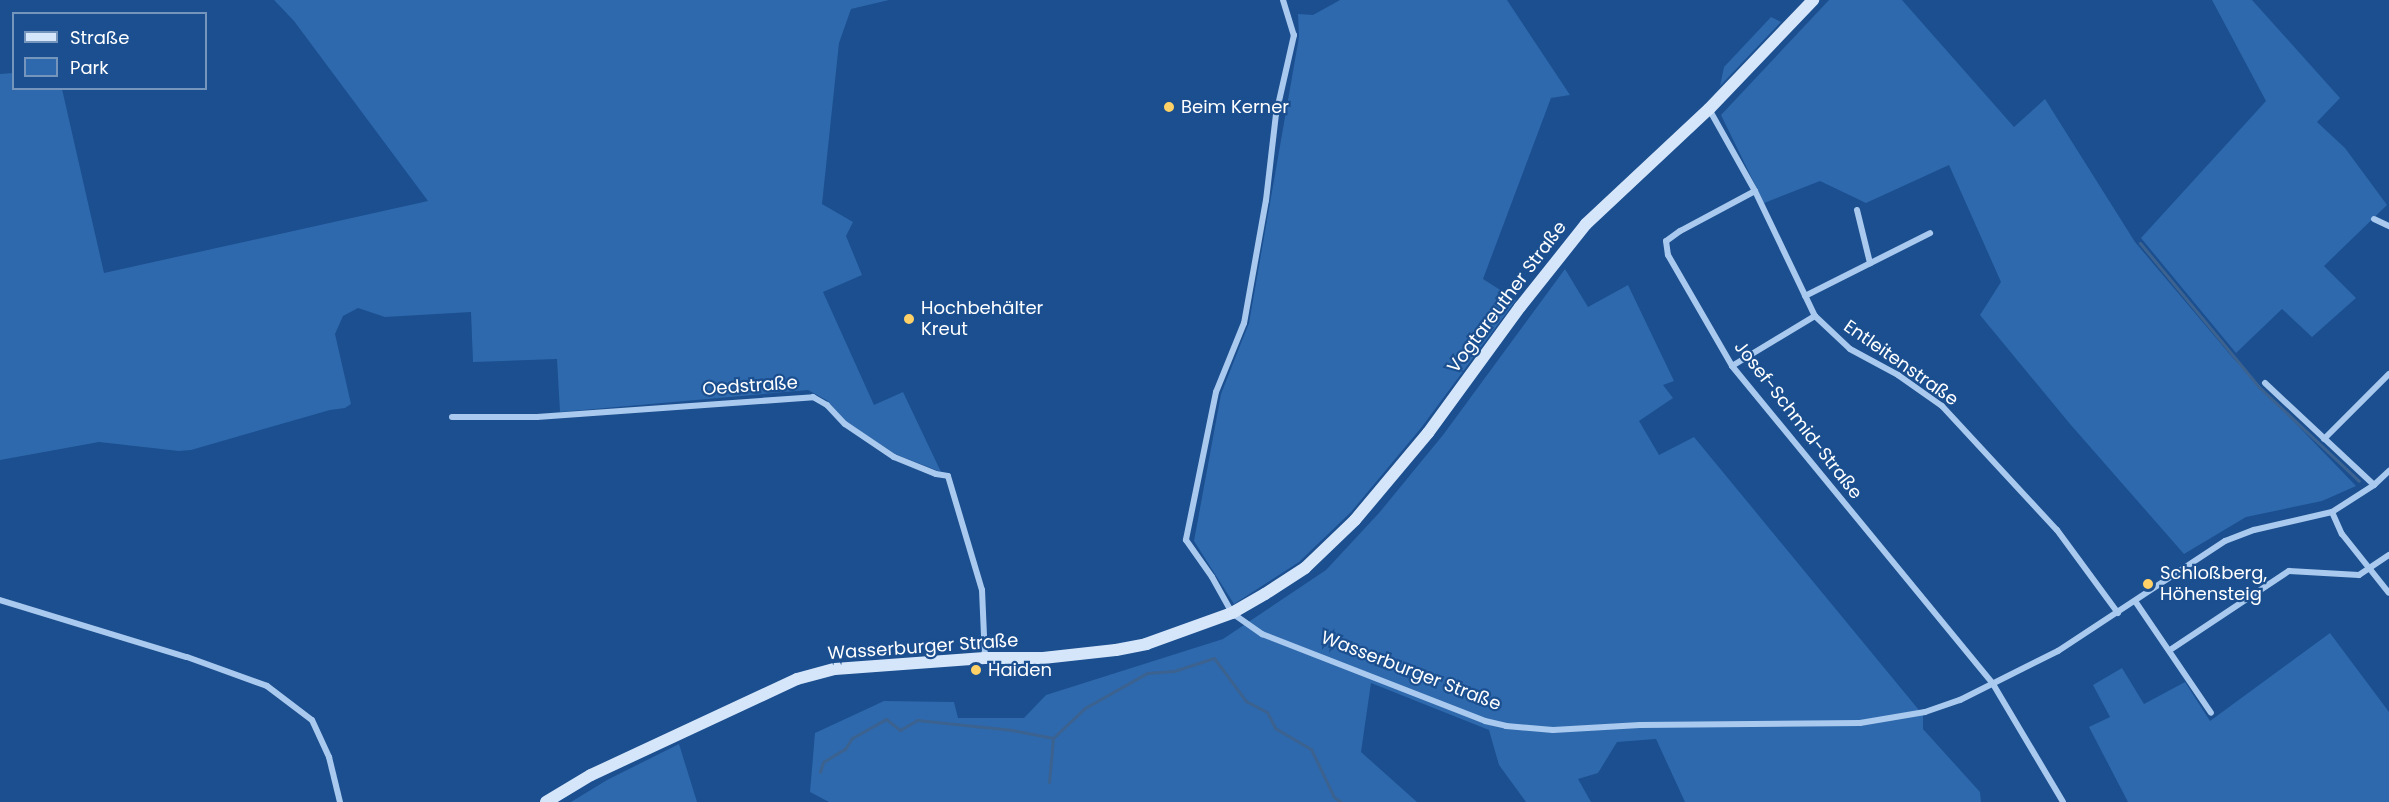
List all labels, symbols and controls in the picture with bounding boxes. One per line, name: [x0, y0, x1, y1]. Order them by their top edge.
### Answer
legend: [12, 12, 207, 90]
text: Straße: [70, 25, 129, 50]
text: Park: [70, 55, 109, 80]
place label: Beim Kerner: [1181, 96, 1289, 118]
marker: Beim Kerner: [1162, 100, 1176, 114]
street label: Vogtareuther Straße: [1443, 217, 1571, 377]
place label: Hochbehälter Kreut: [921, 298, 1043, 340]
marker: Hochbehälter Kreut: [902, 312, 916, 326]
street label: Entleitenstraße: [1840, 315, 1962, 411]
street label: Josef-Schmid-Straße: [1729, 337, 1867, 503]
street label: Oedstraße: [702, 372, 798, 400]
place label: Schloßberg, Höhensteig: [2160, 563, 2267, 606]
marker: Schloßberg, Höhensteig: [2141, 577, 2155, 591]
street label: Wasserburger Straße: [1318, 627, 1504, 715]
street label: Wasserburger Straße: [827, 630, 1019, 664]
place label: Haiden: [988, 659, 1052, 681]
marker: Haiden: [969, 663, 983, 677]

